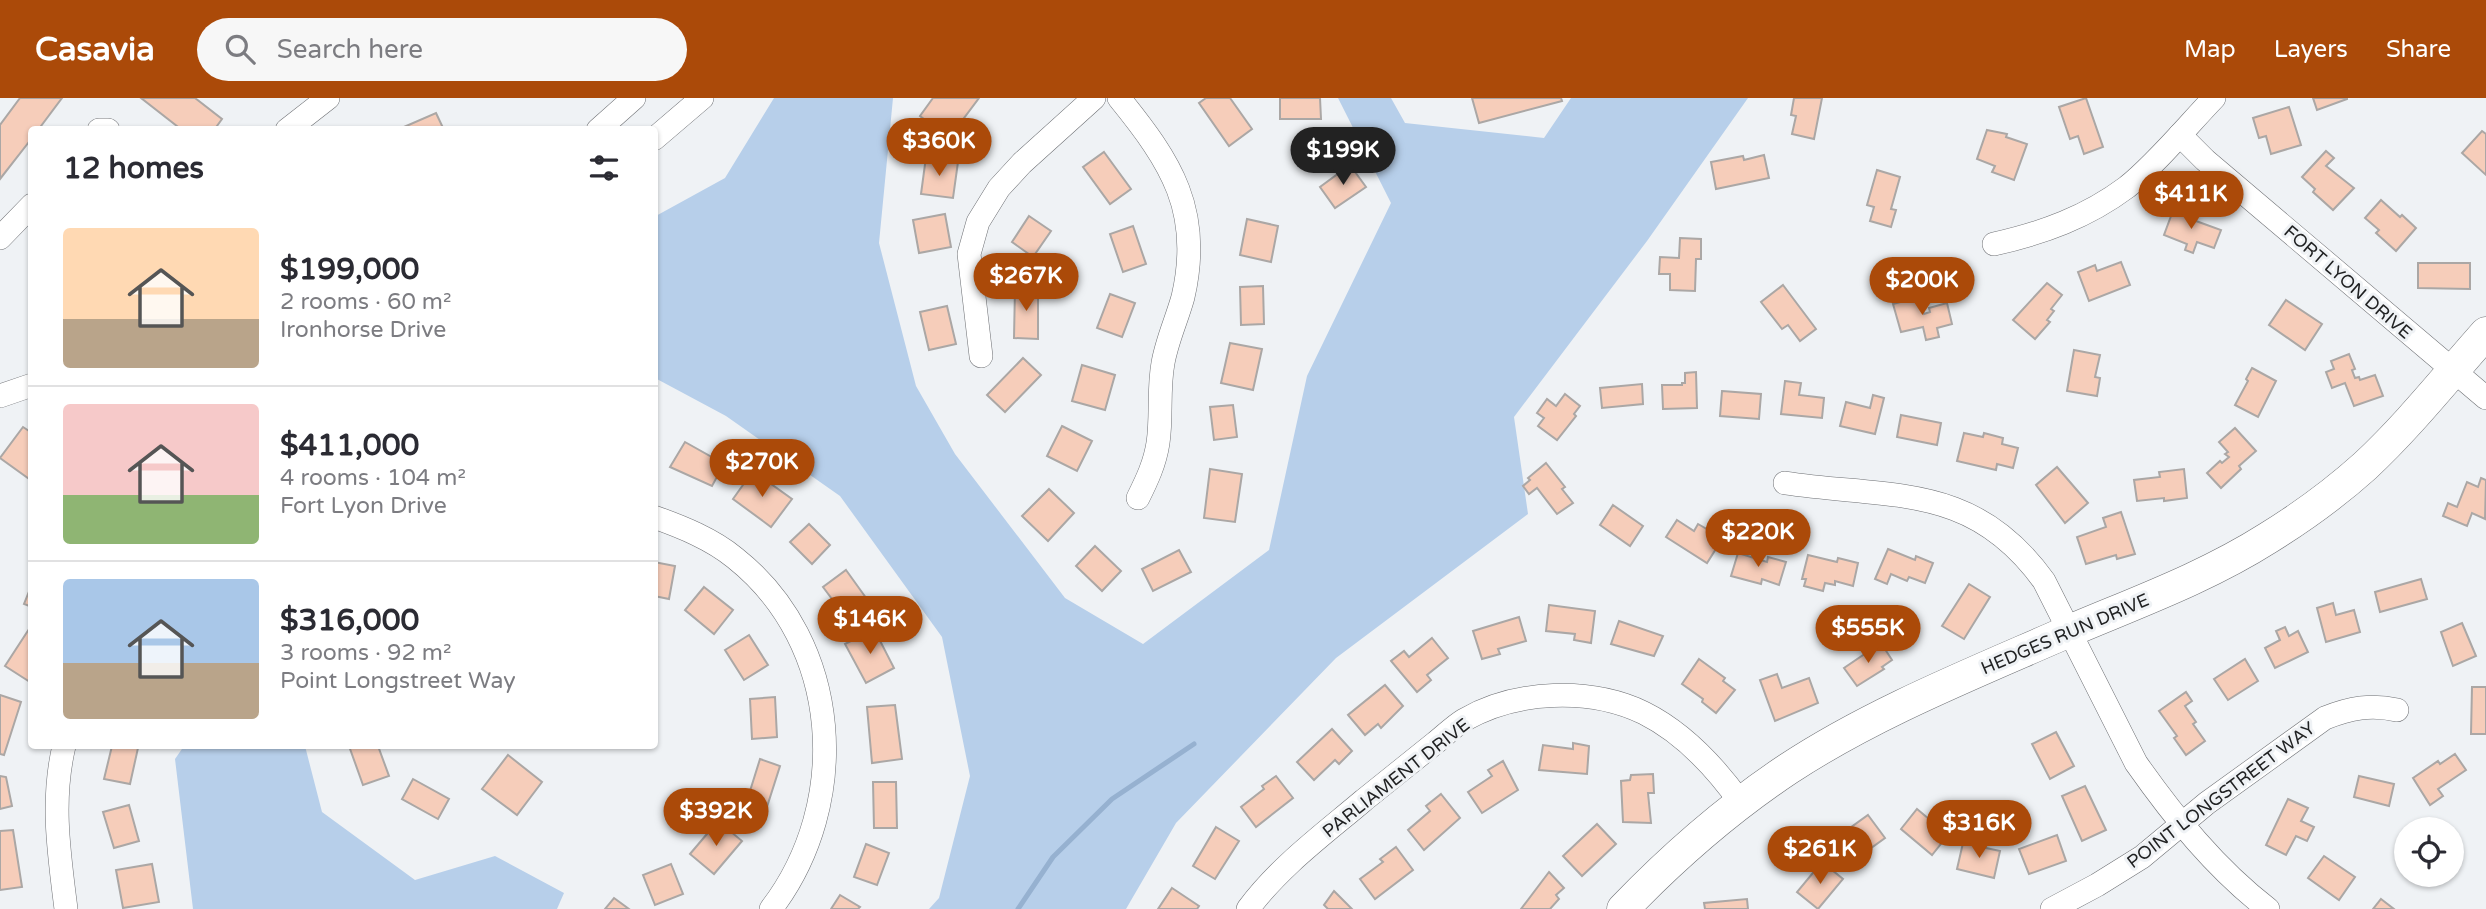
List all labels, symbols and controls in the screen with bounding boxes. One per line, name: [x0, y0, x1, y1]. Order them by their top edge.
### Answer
search box: [197, 18, 687, 81]
text: Casavia: [35, 30, 155, 69]
icon: search: [221, 30, 259, 68]
text: Search here: [277, 34, 423, 65]
text: Map: [2184, 35, 2236, 64]
text: Layers: [2274, 35, 2348, 64]
text: Share: [2386, 35, 2451, 64]
pin: $360K: [890, 118, 988, 178]
text: $360K: [903, 127, 975, 155]
pin: $199K: [1294, 127, 1392, 187]
text: $199K: [1307, 136, 1379, 164]
icon: filters: [585, 149, 623, 187]
text: 12 homes: [63, 150, 204, 187]
pin: $411K: [2142, 172, 2240, 231]
text: $411K: [2155, 180, 2227, 208]
street label: FORT LYON DRIVE: [2279, 220, 2417, 344]
text: $199,000: [280, 251, 419, 288]
pin: $267K: [977, 254, 1075, 313]
icon: home: [119, 256, 203, 340]
pin: $200K: [1873, 258, 1971, 317]
text: $267K: [990, 262, 1062, 290]
text: $200K: [1886, 266, 1958, 294]
text: 2 rooms · 60 m²: [280, 288, 451, 316]
text: Ironhorse Drive: [280, 316, 446, 344]
text: $411,000: [280, 427, 419, 464]
icon: home: [119, 432, 203, 516]
pin: $270K: [713, 440, 811, 499]
text: $270K: [726, 448, 798, 476]
text: 4 rooms · 104 m²: [280, 464, 466, 492]
text: Fort Lyon Drive: [280, 492, 447, 520]
pin: $220K: [1709, 510, 1807, 569]
text: $220K: [1722, 518, 1794, 546]
street label: HEDGES RUN DRIVE: [1978, 589, 2152, 679]
pin: $146K: [821, 596, 919, 656]
text: $316,000: [280, 602, 419, 639]
text: $146K: [834, 605, 906, 633]
pin: $555K: [1819, 606, 1917, 665]
icon: home: [119, 607, 203, 691]
text: $555K: [1832, 614, 1904, 642]
text: 3 rooms · 92 m²: [280, 639, 451, 667]
text: Point Longstreet Way: [280, 667, 516, 695]
street label: PARLIAMENT DRIVE: [1318, 714, 1474, 842]
street label: POINT LONGSTREET WAY: [2123, 717, 2320, 873]
pin: $392K: [667, 788, 765, 848]
text: $392K: [680, 797, 752, 825]
pin: $316K: [1930, 800, 2028, 860]
text: $316K: [1943, 809, 2015, 837]
map controls: [2394, 817, 2464, 887]
button: locate: [2394, 817, 2464, 887]
pin: $261K: [1771, 826, 1869, 886]
text: $261K: [1784, 835, 1856, 863]

